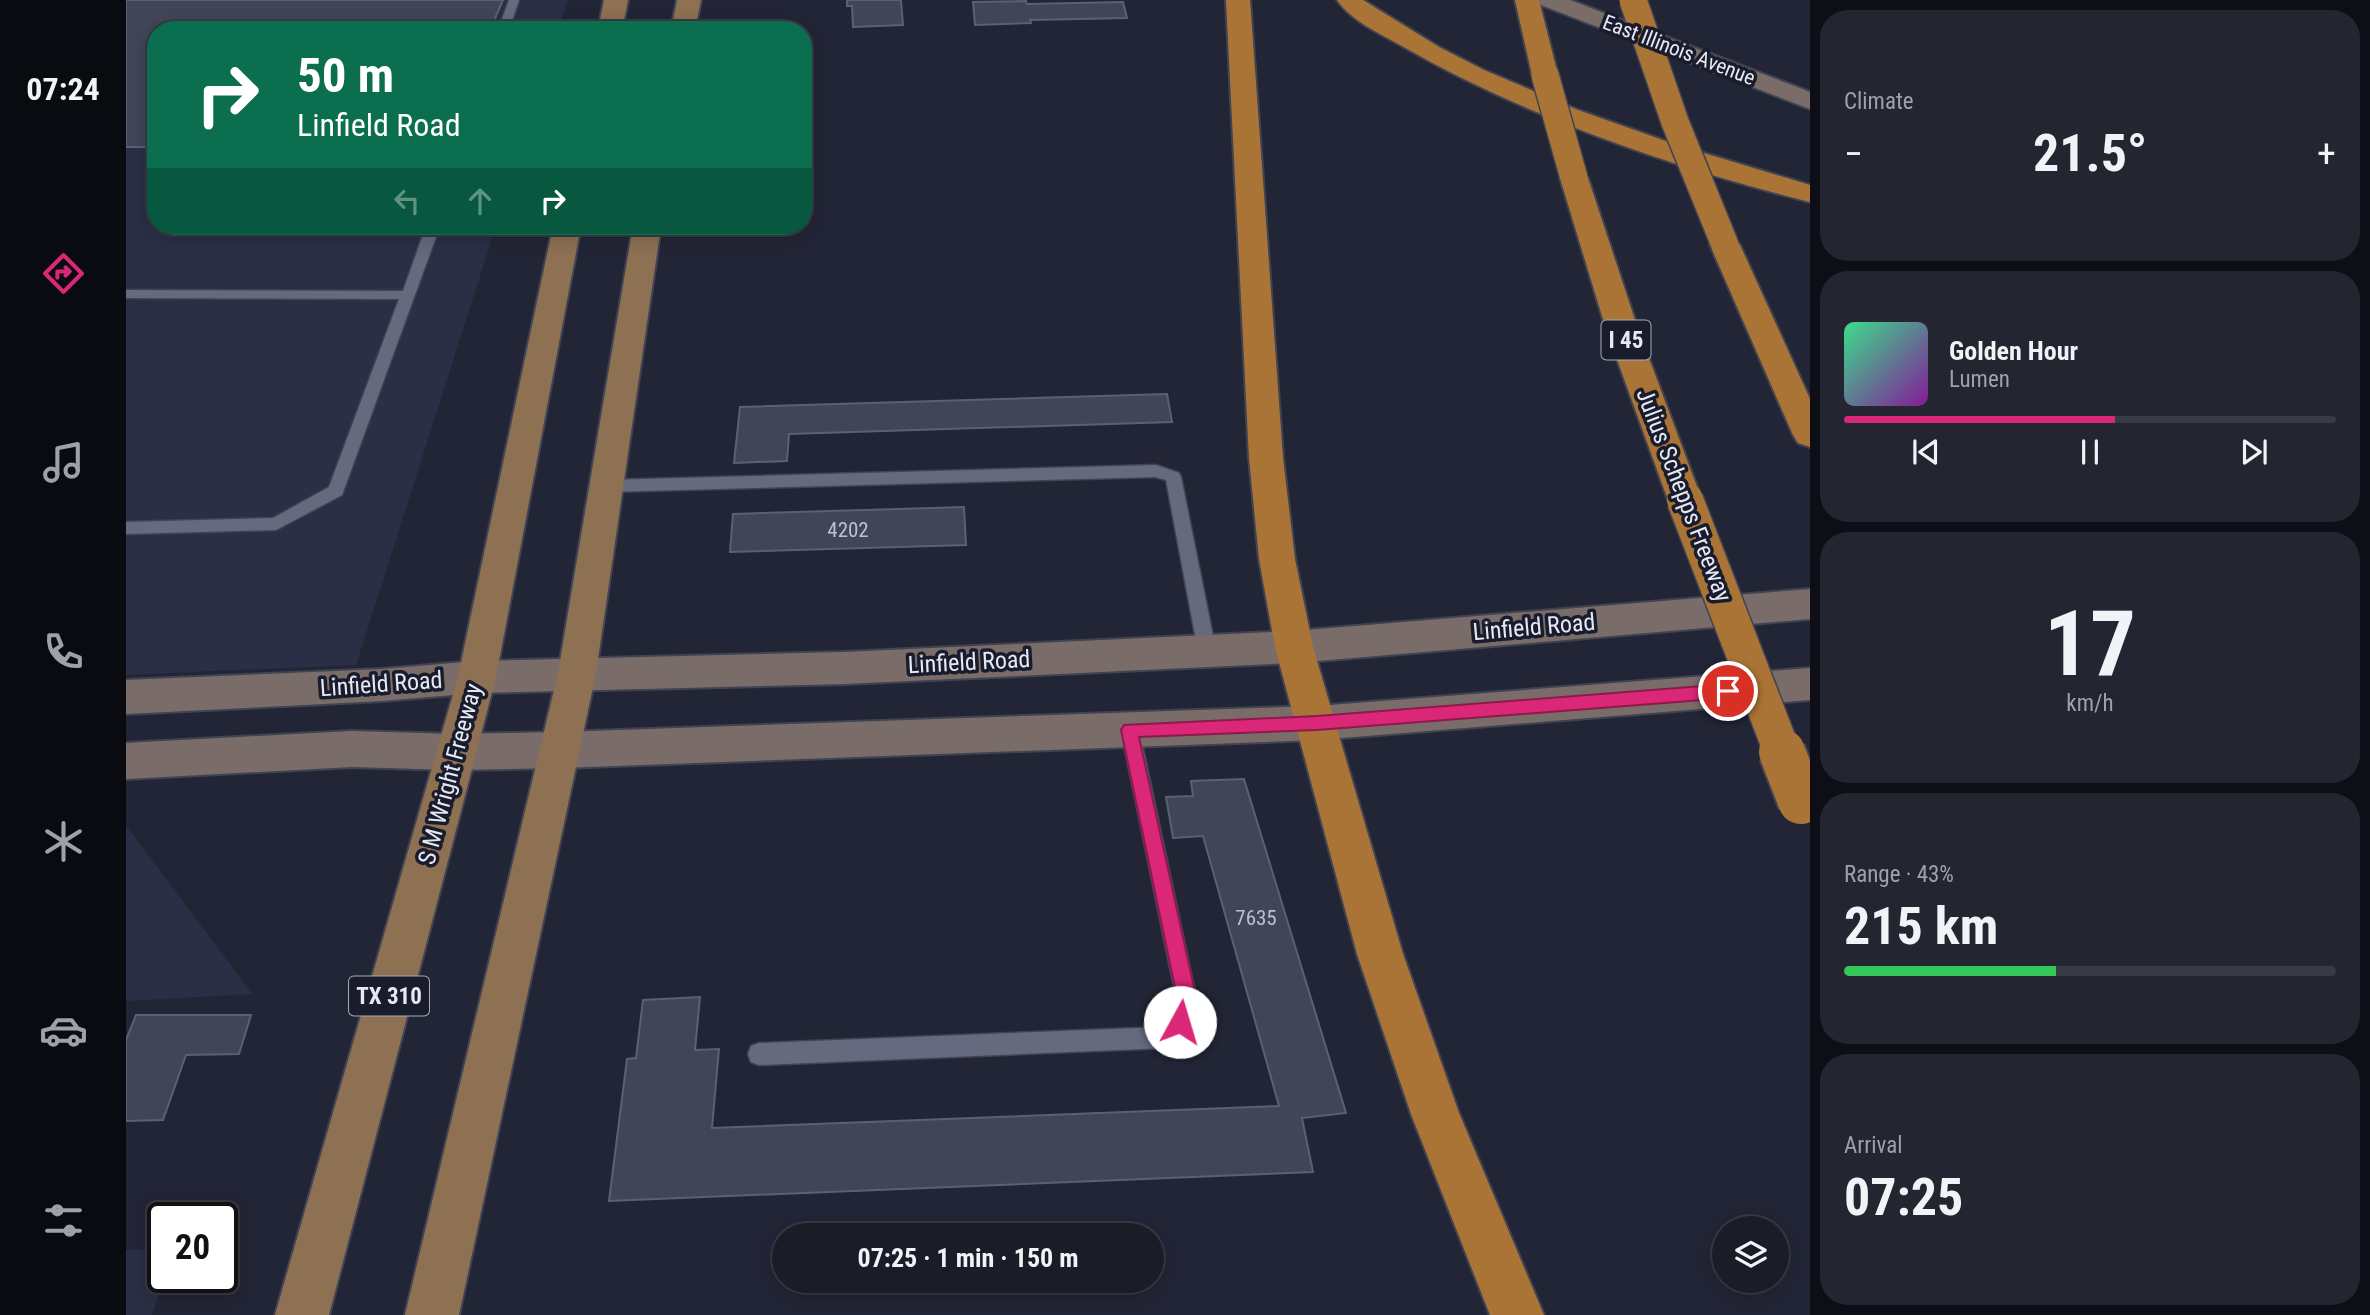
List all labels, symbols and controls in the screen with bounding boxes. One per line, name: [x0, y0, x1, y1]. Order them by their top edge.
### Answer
street label: East Illinois Avenue: [1599, 10, 1759, 90]
text: 50 m: [297, 47, 394, 104]
icon: right: [182, 49, 273, 140]
text: 07:24: [26, 70, 100, 108]
text: Climate: [1844, 88, 1914, 115]
text: Linfield Road: [297, 106, 461, 144]
text: 21.5°: [2033, 123, 2147, 184]
text: −: [1844, 132, 1863, 176]
text: +: [2317, 132, 2336, 176]
icon: left: [388, 182, 426, 220]
icon: ahead: [461, 182, 499, 220]
icon: right: [534, 182, 572, 220]
icon: directions: [39, 249, 88, 298]
road number: I 45: [1602, 320, 1650, 360]
text: Golden Hour: [1949, 336, 2078, 366]
text: Lumen: [1949, 366, 2010, 393]
street label: Julius Schepps Freeway: [1630, 384, 1738, 606]
icon: previous: [1907, 433, 1945, 471]
icon: pause: [2071, 433, 2109, 471]
icon: next: [2235, 433, 2273, 471]
icon: music: [39, 438, 88, 487]
house number: 4202: [827, 518, 869, 542]
text: 17: [2044, 591, 2136, 697]
street label: Linfield Road: [1472, 608, 1596, 646]
icon: phone: [39, 627, 88, 676]
street label: Linfield Road: [907, 645, 1031, 679]
pin: [1698, 661, 1758, 721]
street label: Linfield Road: [319, 666, 443, 702]
icon: arrive: [1709, 672, 1747, 710]
street label: S M Wright Freeway: [412, 680, 488, 868]
text: km/h: [2066, 690, 2114, 717]
icon: climate: [39, 817, 88, 866]
text: Range · 43%: [1844, 861, 1954, 888]
text: 215 km: [1844, 896, 1998, 957]
house number: 7635: [1235, 906, 1277, 930]
road number: TX 310: [349, 976, 429, 1015]
position arrow: [1143, 985, 1217, 1059]
icon: car: [39, 1006, 88, 1055]
text: Arrival: [1844, 1132, 1903, 1159]
text: 07:25: [1844, 1167, 1963, 1228]
icon: filters: [39, 1196, 88, 1245]
speed limit sign: 20: [147, 1202, 238, 1293]
map controls: [1712, 1216, 1789, 1293]
button: layers: [1712, 1216, 1789, 1293]
text: 07:25 · 1 min · 150 m: [858, 1243, 1078, 1273]

